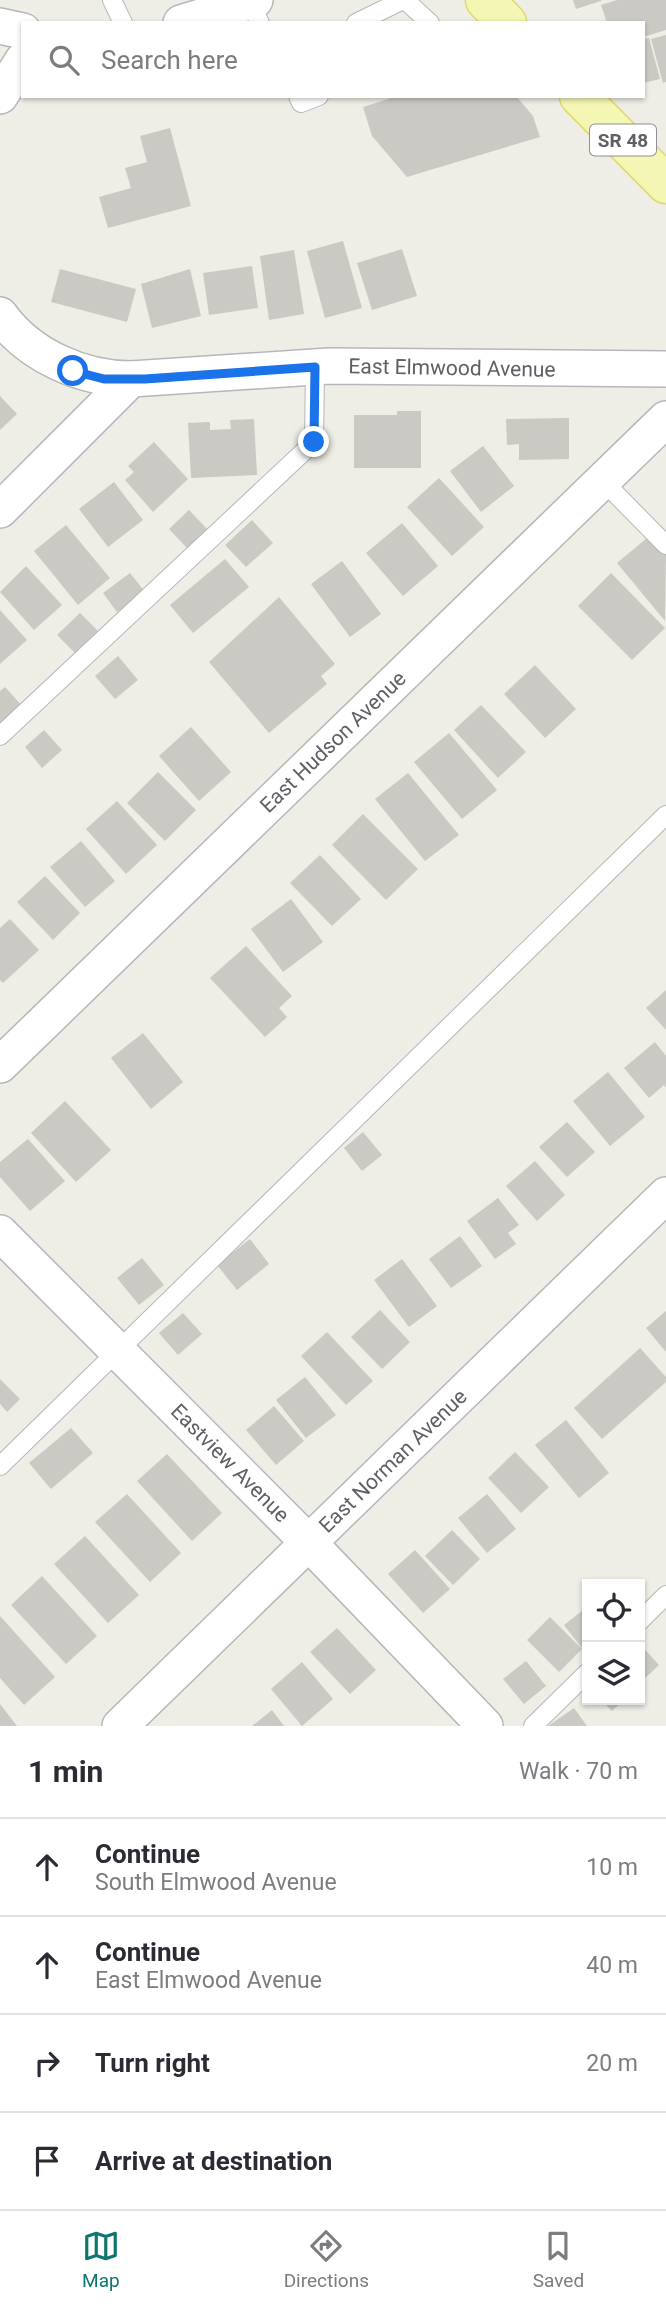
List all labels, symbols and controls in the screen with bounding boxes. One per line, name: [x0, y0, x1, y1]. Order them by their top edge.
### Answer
search box: [21, 21, 645, 98]
icon: search: [45, 41, 83, 79]
text: Search here: [101, 45, 238, 75]
road number: SR 48: [590, 124, 656, 156]
street label: East Elmwood Avenue: [348, 354, 556, 382]
route start: [57, 355, 88, 386]
route end: [298, 426, 329, 457]
street label: East Hudson Avenue: [255, 666, 411, 818]
street label: East Norman Avenue: [314, 1384, 472, 1538]
street label: Eastview Avenue: [166, 1399, 294, 1527]
map controls: [582, 1579, 645, 1705]
button: locate: [582, 1579, 645, 1642]
button: layers: [582, 1642, 645, 1705]
text: 1 min: [28, 1754, 103, 1789]
text: Walk · 70 m: [519, 1758, 638, 1785]
text: Continue: [95, 1839, 200, 1869]
icon: ahead: [28, 1848, 66, 1886]
text: 10 m: [586, 1854, 638, 1881]
text: South Elmwood Avenue: [95, 1869, 337, 1896]
text: Continue: [95, 1937, 200, 1967]
icon: ahead: [28, 1946, 66, 1984]
text: 40 m: [586, 1952, 638, 1979]
text: East Elmwood Avenue: [95, 1967, 322, 1994]
icon: right: [28, 2044, 66, 2082]
text: Turn right: [95, 2048, 210, 2078]
text: 20 m: [586, 2050, 638, 2077]
icon: arrive: [28, 2142, 66, 2180]
text: Arrive at destination: [95, 2146, 332, 2176]
tab: Map: [82, 2227, 120, 2292]
tab: Directions: [284, 2227, 369, 2292]
tab: Saved: [533, 2227, 584, 2292]

